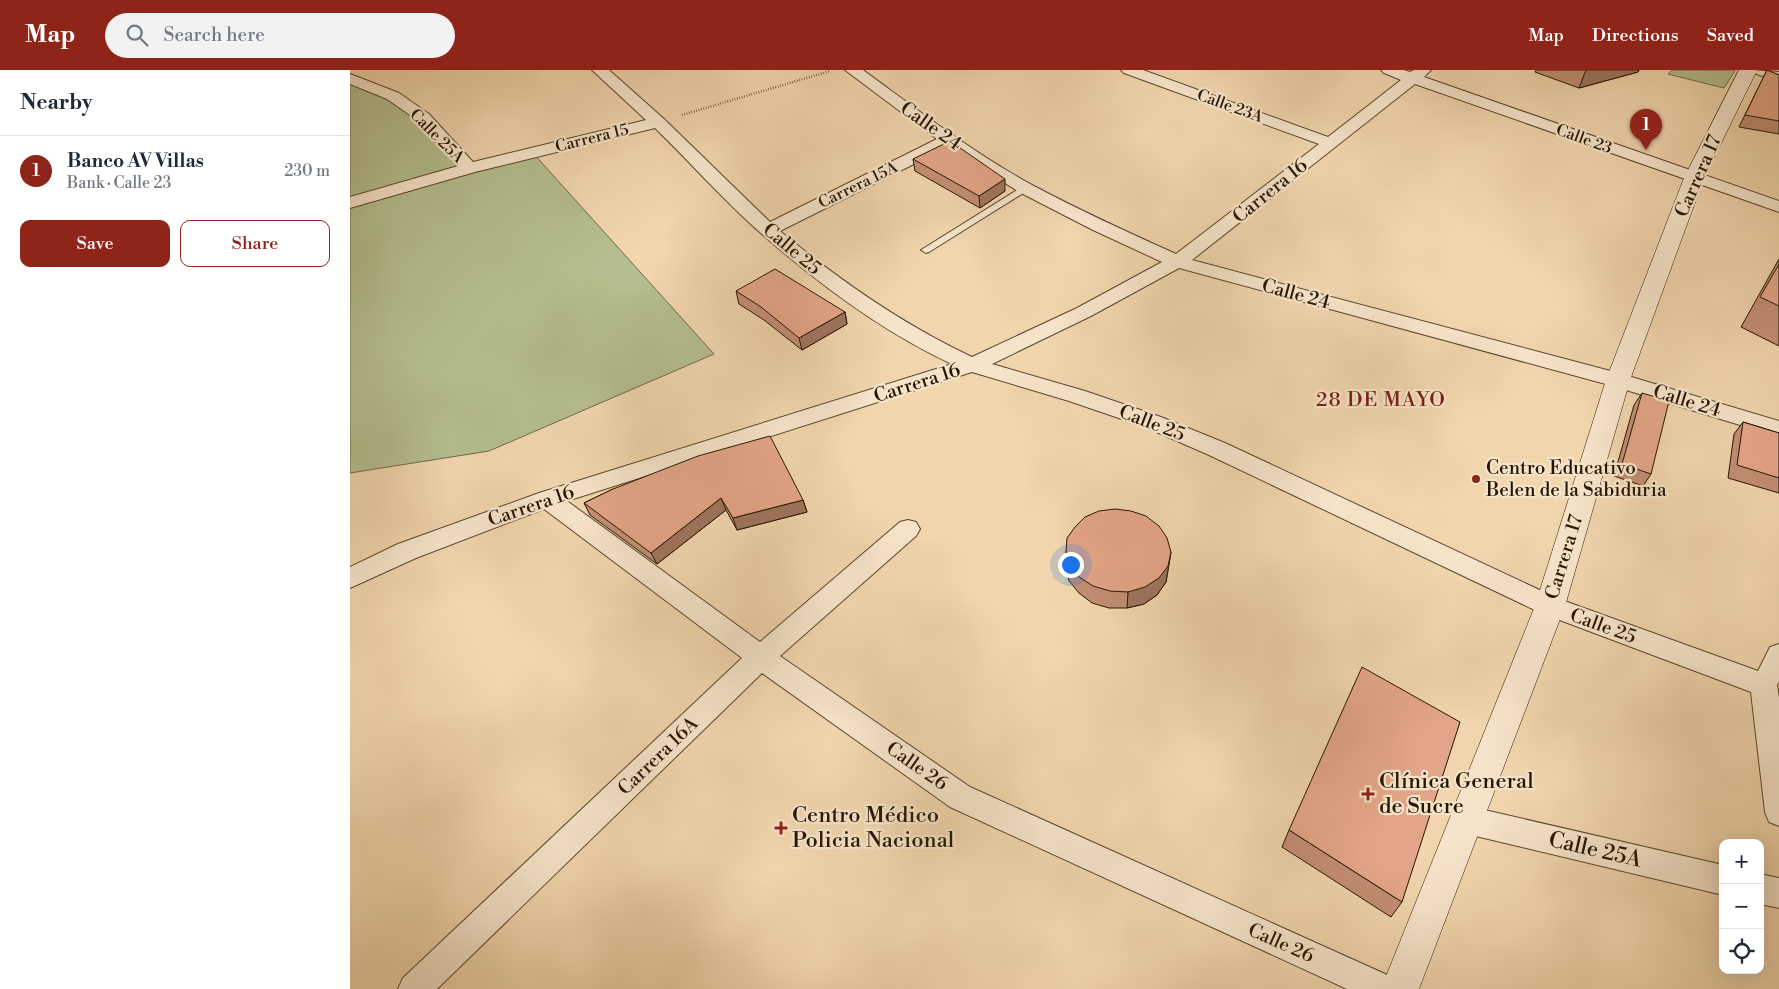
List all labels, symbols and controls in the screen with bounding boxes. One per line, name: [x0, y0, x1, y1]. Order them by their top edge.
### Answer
search box: [105, 13, 455, 58]
text: Map: [25, 20, 75, 50]
icon: search: [123, 21, 151, 49]
text: Search here: [163, 23, 265, 47]
text: Map: [1528, 24, 1564, 47]
text: Directions: [1592, 24, 1679, 47]
text: Saved: [1707, 24, 1754, 47]
street label: Calle 23A: [1194, 85, 1267, 128]
text: Nearby: [20, 90, 93, 116]
street label: Calle 24: [896, 96, 966, 156]
street label: Calle 25A: [406, 105, 469, 168]
pin: 1: [1630, 109, 1662, 150]
street label: Carrera 15: [553, 119, 631, 157]
street label: Calle 23: [1553, 120, 1615, 158]
street label: Carrera 17: [1669, 131, 1727, 221]
text: Banco AV Villas: [67, 149, 204, 173]
street label: Carrera 16: [1228, 153, 1312, 229]
street label: Carrera 15A: [815, 157, 902, 213]
text: 1: [32, 161, 40, 181]
text: 230 m: [284, 161, 330, 181]
text: Bank · Calle 23: [67, 173, 171, 193]
street label: Calle 25: [758, 218, 826, 280]
button: Save: [20, 220, 170, 267]
button: Share: [180, 220, 330, 267]
street label: Calle 24: [1259, 273, 1333, 315]
street label: Carrera 16: [871, 358, 963, 408]
street label: Calle 24: [1650, 379, 1724, 423]
district label: 28 DE MAYO: [1316, 388, 1446, 413]
street label: Calle 25: [1116, 399, 1188, 447]
place label: Centro Educativo Belen de la Sabiduria: [1485, 456, 1667, 502]
marker: Centro Educativo Belen de la Sabiduria: [1470, 473, 1482, 485]
street label: Carrera 16: [485, 480, 577, 532]
street label: Carrera 17: [1540, 511, 1588, 602]
your location: [1058, 552, 1084, 578]
street label: Calle 25: [1567, 603, 1639, 649]
street label: Carrera 16A: [613, 711, 704, 800]
street label: Calle 26: [882, 736, 952, 796]
place label: Clínica General de Sucre: [1379, 768, 1534, 820]
marker: Clínica General de Sucre: [1361, 787, 1375, 801]
place label: Centro Médico Policia Nacional: [792, 802, 955, 854]
marker: Centro Médico Policia Nacional: [774, 821, 788, 835]
street label: Calle 25A: [1546, 826, 1645, 874]
map controls: [1719, 839, 1764, 974]
button: +: [1719, 839, 1764, 884]
button: −: [1719, 884, 1764, 929]
street label: Calle 26: [1244, 918, 1318, 968]
button: locate: [1719, 929, 1764, 974]

